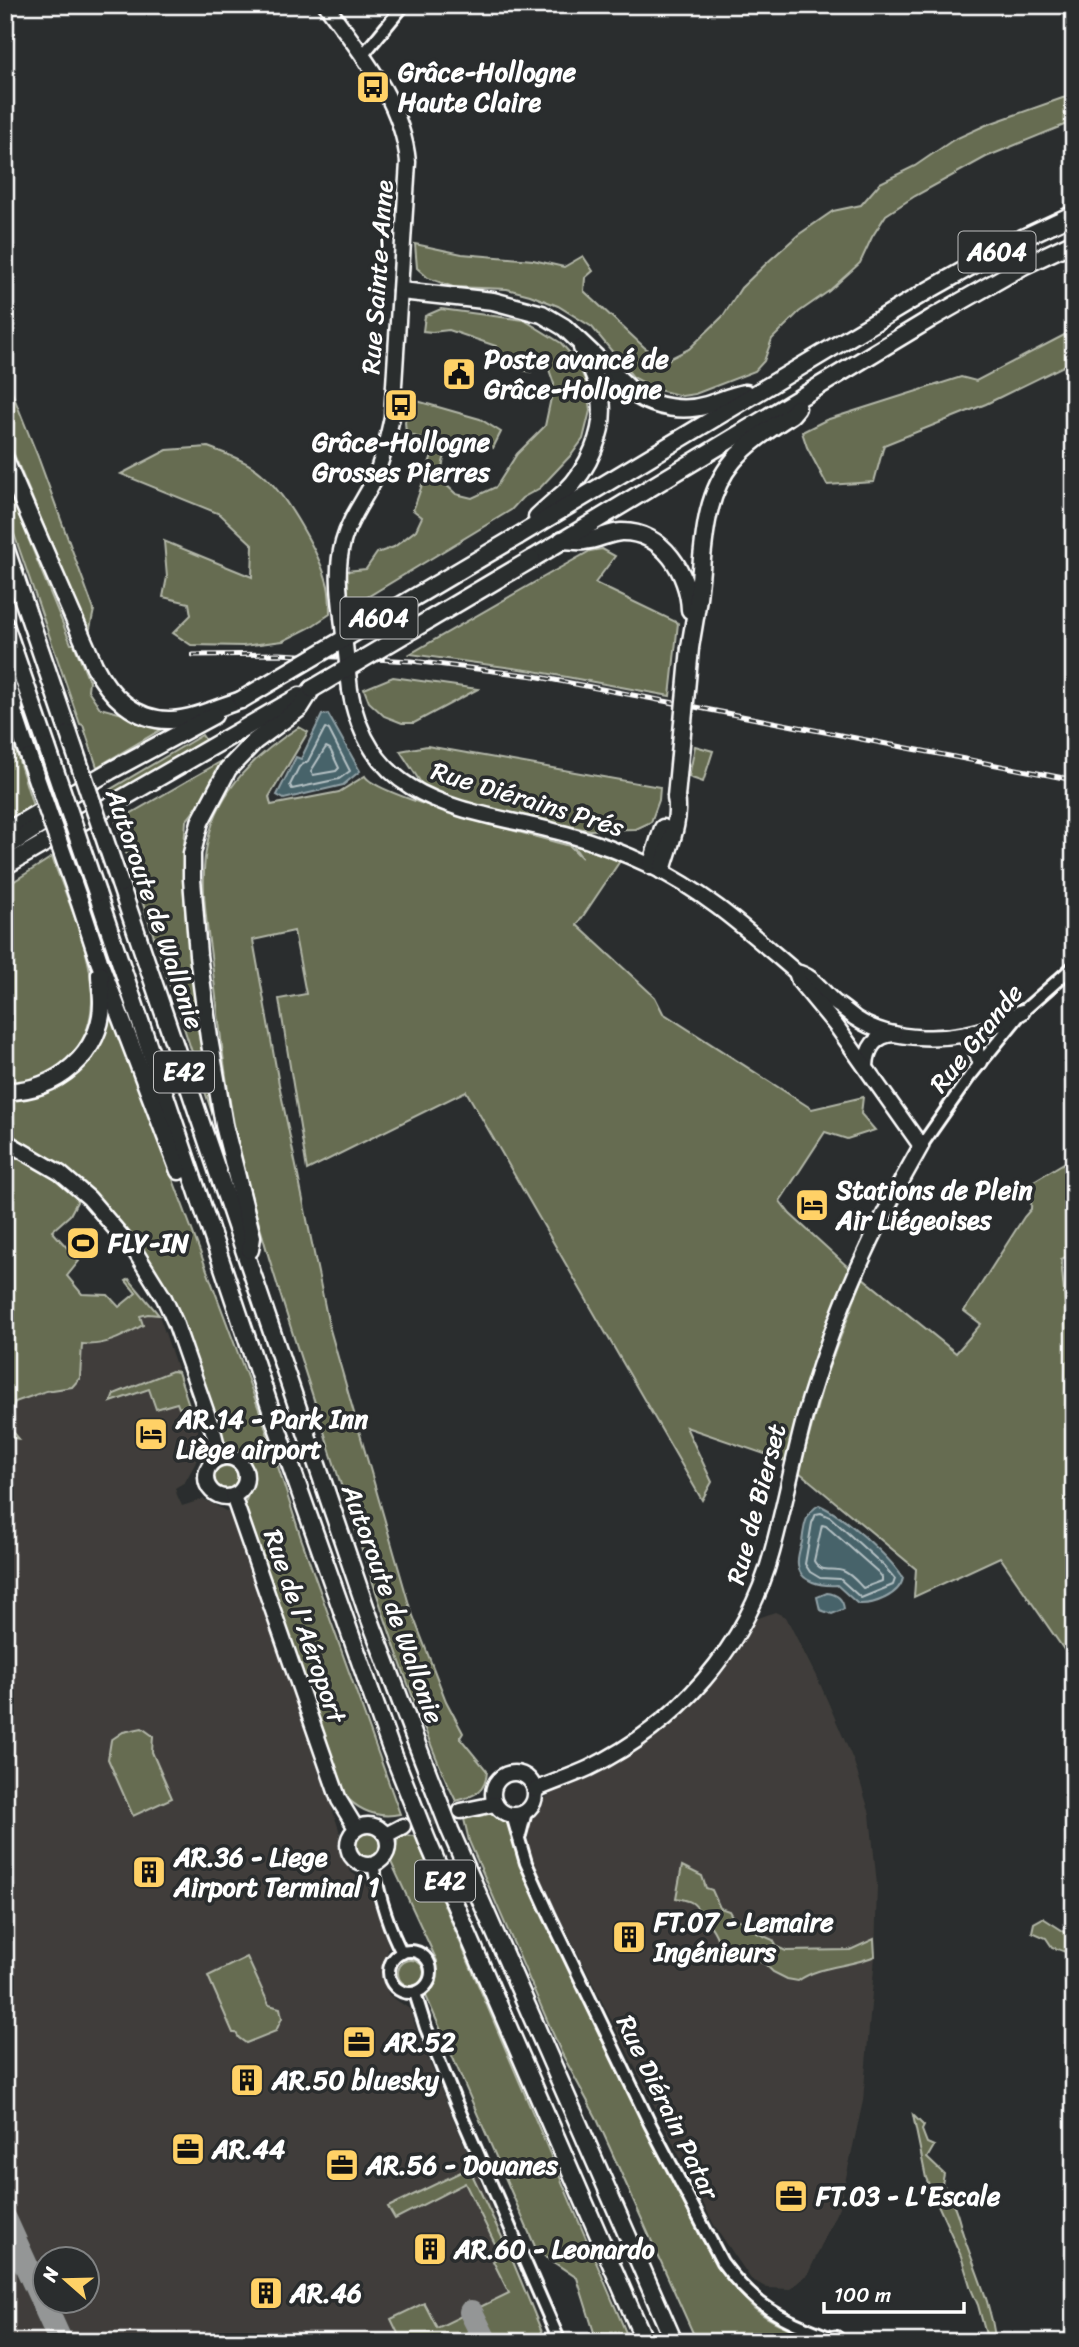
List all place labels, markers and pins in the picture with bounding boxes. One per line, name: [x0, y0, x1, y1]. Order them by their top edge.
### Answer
place label: Grâce-Hollogne Haute Claire: [398, 49, 577, 125]
bus stop icon: Grâce-Hollogne Haute Claire: [354, 68, 392, 106]
place label: Poste avancé de Grâce-Hollogne: [484, 336, 669, 412]
public building icon: Poste avancé de Grâce-Hollogne: [440, 355, 478, 393]
bus stop icon: Grâce-Hollogne Grosses Pierres: [382, 386, 420, 424]
place label: Grâce-Hollogne Grosses Pierres: [312, 419, 491, 495]
place label: Stations de Plein Air Liégeoises: [835, 1167, 1033, 1243]
hotel icon: Stations de Plein Air Liégeoises: [793, 1186, 831, 1224]
place label: FLY-IN: [107, 1220, 190, 1266]
sports icon: FLY-IN: [64, 1224, 102, 1262]
place label: AR.14 - Park Inn Liège airport: [175, 1396, 368, 1472]
hotel icon: AR.14 - Park Inn Liège airport: [132, 1415, 170, 1453]
place label: AR.36 - Liege Airport Terminal 1: [173, 1834, 379, 1910]
building icon: AR.36 - Liege Airport Terminal 1: [130, 1853, 168, 1891]
place label: FT.07 - Lemaire Ingénieurs: [652, 1899, 834, 1975]
building icon: FT.07 - Lemaire Ingénieurs: [610, 1918, 648, 1956]
place label: AR.52: [383, 2019, 456, 2065]
office icon: AR.52: [340, 2023, 378, 2061]
place label: AR.50 bluesky: [271, 2057, 439, 2103]
building icon: AR.50 bluesky: [228, 2061, 266, 2099]
place label: AR.44: [211, 2126, 285, 2172]
office icon: AR.44: [169, 2130, 207, 2168]
place label: AR.56 - Douanes: [365, 2142, 559, 2188]
office icon: AR.56 - Douanes: [323, 2146, 361, 2184]
place label: FT.03 - L'Escale: [815, 2173, 1001, 2219]
office icon: FT.03 - L'Escale: [772, 2177, 810, 2215]
place label: AR.60 - Leonardo: [453, 2226, 655, 2272]
building icon: AR.60 - Leonardo: [411, 2230, 449, 2268]
place label: AR.46: [289, 2270, 362, 2316]
building icon: AR.46: [247, 2274, 285, 2312]

